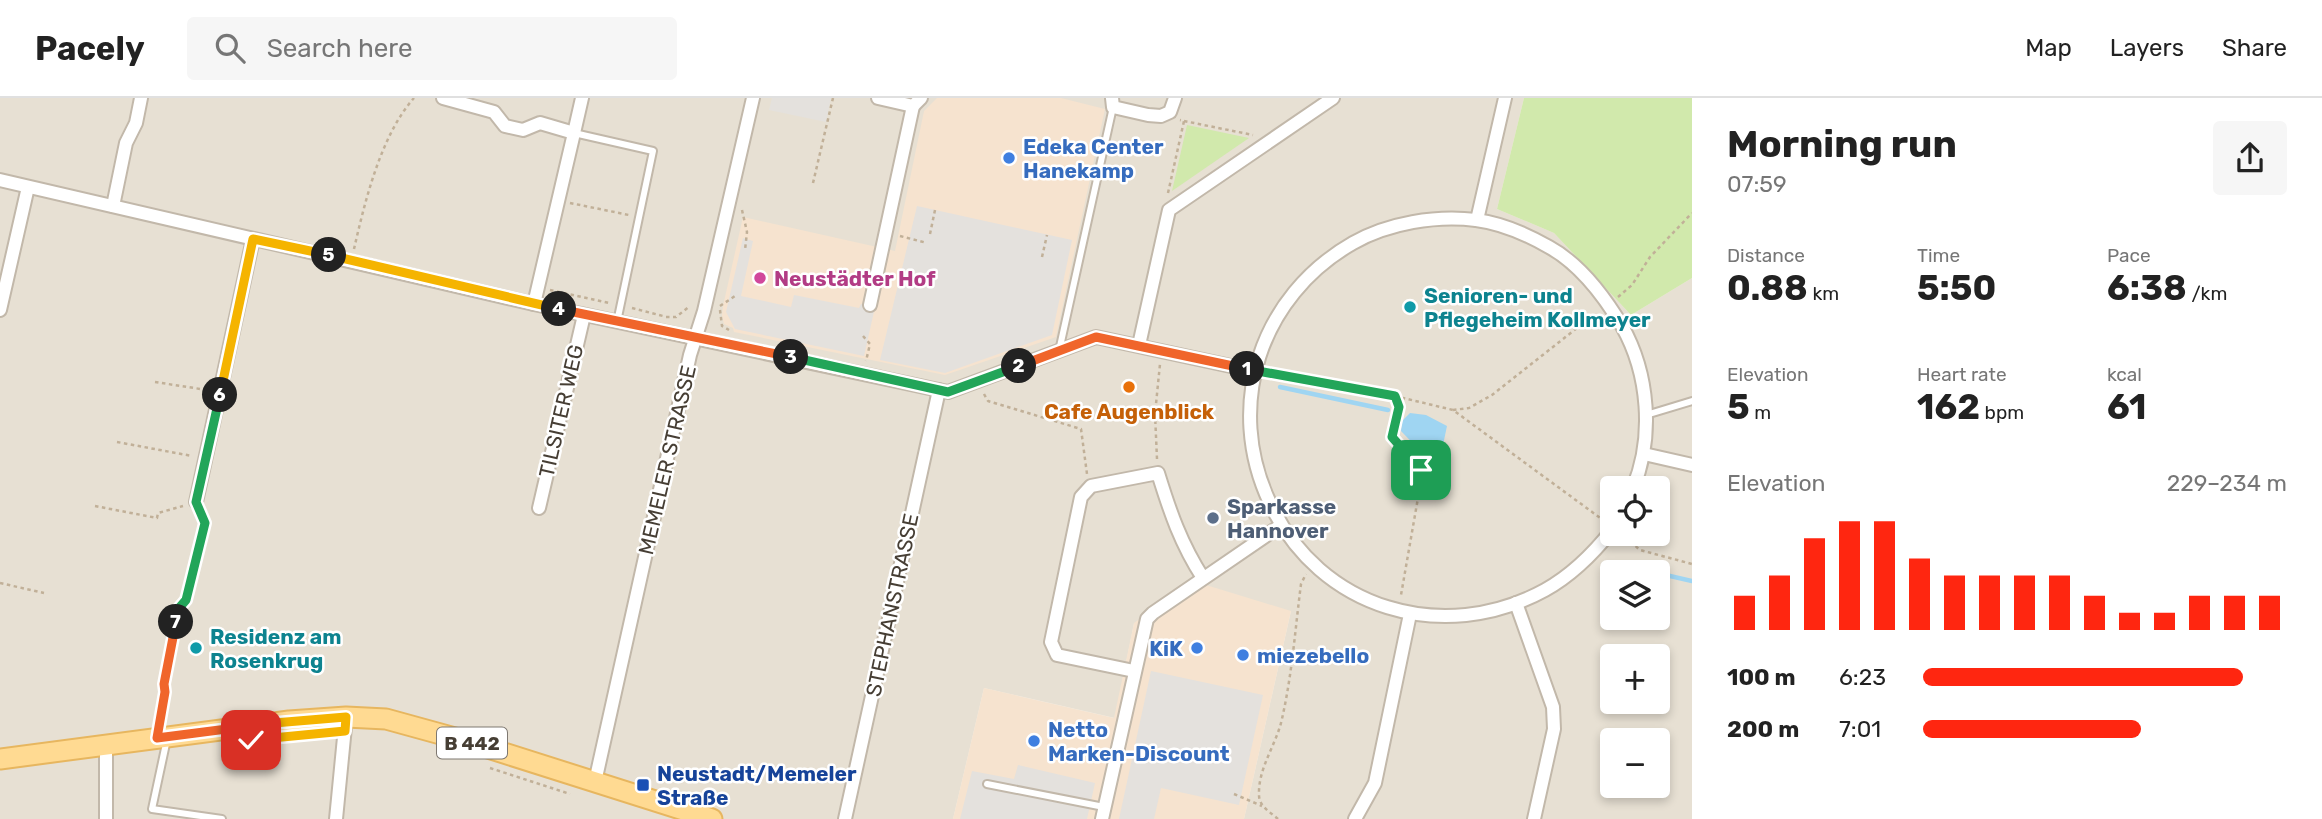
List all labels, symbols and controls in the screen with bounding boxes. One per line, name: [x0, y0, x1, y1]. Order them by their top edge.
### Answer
search box: [187, 17, 677, 80]
text: Pacely: [35, 29, 145, 68]
icon: search: [211, 29, 249, 67]
text: Search here: [267, 33, 412, 64]
text: Map: [2025, 34, 2072, 62]
text: Layers: [2110, 34, 2184, 62]
text: Share: [2222, 34, 2287, 62]
text: Morning run: [1727, 121, 1957, 167]
button: share: [2213, 121, 2287, 195]
place label: Edeka Center Hanekamp: [1023, 134, 1164, 183]
marker: Edeka Center Hanekamp: [1001, 150, 1017, 166]
text: 07:59: [1727, 170, 1787, 198]
pin: 5: [312, 238, 346, 272]
text: 5: [322, 243, 335, 266]
text: Distance: [1727, 244, 1805, 267]
text: Time: [1917, 244, 1960, 267]
text: Pace: [2107, 244, 2151, 267]
place label: Neustädter Hof: [774, 266, 936, 291]
text: 0.88: [1727, 267, 1808, 309]
text: 5:50: [1917, 267, 1996, 309]
text: 6:38: [2107, 267, 2187, 309]
marker: Neustädter Hof: [752, 270, 768, 286]
text: km: [1808, 282, 1839, 305]
text: /km: [2187, 282, 2227, 305]
place label: Senioren- und Pflegeheim Kollmeyer: [1424, 283, 1651, 332]
pin: 4: [542, 292, 576, 326]
text: 4: [552, 297, 565, 320]
marker: Senioren- und Pflegeheim Kollmeyer: [1402, 299, 1418, 315]
pin: 3: [774, 340, 808, 374]
street label: TILSITER WEG: [534, 342, 588, 480]
text: 3: [784, 345, 797, 368]
pin: 2: [1002, 348, 1036, 384]
pin: 1: [1230, 352, 1264, 386]
text: 2: [1012, 354, 1025, 377]
text: 1: [1242, 357, 1251, 380]
street label: MEMELER STRASSE: [633, 363, 701, 557]
text: Elevation: [1727, 363, 1808, 386]
text: Heart rate: [1917, 363, 2007, 386]
text: kcal: [2107, 363, 2142, 386]
pin: 6: [202, 378, 238, 412]
marker: Cafe Augenblick: [1121, 379, 1137, 395]
text: 6: [213, 383, 226, 406]
text: 5: [1727, 386, 1750, 428]
text: 162: [1917, 386, 1980, 428]
text: 61: [2107, 386, 2146, 428]
place label: Cafe Augenblick: [1044, 399, 1215, 424]
text: m: [1750, 401, 1771, 424]
text: bpm: [1980, 401, 2024, 424]
pin: [1391, 440, 1451, 500]
icon: arrive: [1402, 451, 1440, 489]
text: Elevation: [1727, 469, 1826, 497]
text: 229–234 m: [2167, 469, 2287, 497]
map controls: [1600, 476, 1670, 798]
button: locate: [1600, 476, 1670, 546]
place label: Sparkasse Hannover: [1227, 494, 1336, 543]
marker: Sparkasse Hannover: [1205, 510, 1221, 526]
street label: STEPHANSTRASSE: [860, 511, 924, 699]
button: layers: [1600, 560, 1670, 630]
pin: 7: [158, 604, 194, 640]
text: 7: [170, 610, 181, 633]
place label: Residenz am Rosenkrug: [210, 624, 341, 673]
place label: KiK: [1149, 636, 1183, 661]
marker: Residenz am Rosenkrug: [188, 640, 204, 656]
marker: KiK: [1189, 640, 1205, 656]
place label: miezebello: [1257, 643, 1369, 668]
button: +: [1600, 644, 1670, 714]
marker: miezebello: [1235, 647, 1251, 663]
text: 100 m: [1727, 663, 1796, 691]
text: 6:23: [1839, 663, 1886, 691]
pin: [221, 710, 281, 770]
text: 200 m: [1727, 715, 1799, 743]
text: 7:01: [1839, 715, 1881, 743]
place label: Netto Marken-Discount: [1048, 717, 1230, 766]
icon: check: [232, 721, 270, 759]
road number: B 442: [437, 728, 507, 758]
button: −: [1600, 728, 1670, 798]
marker: Netto Marken-Discount: [1026, 733, 1042, 749]
place label: Neustadt/Memeler Straße: [657, 761, 857, 810]
marker: Neustadt/Memeler Straße: [635, 777, 651, 793]

